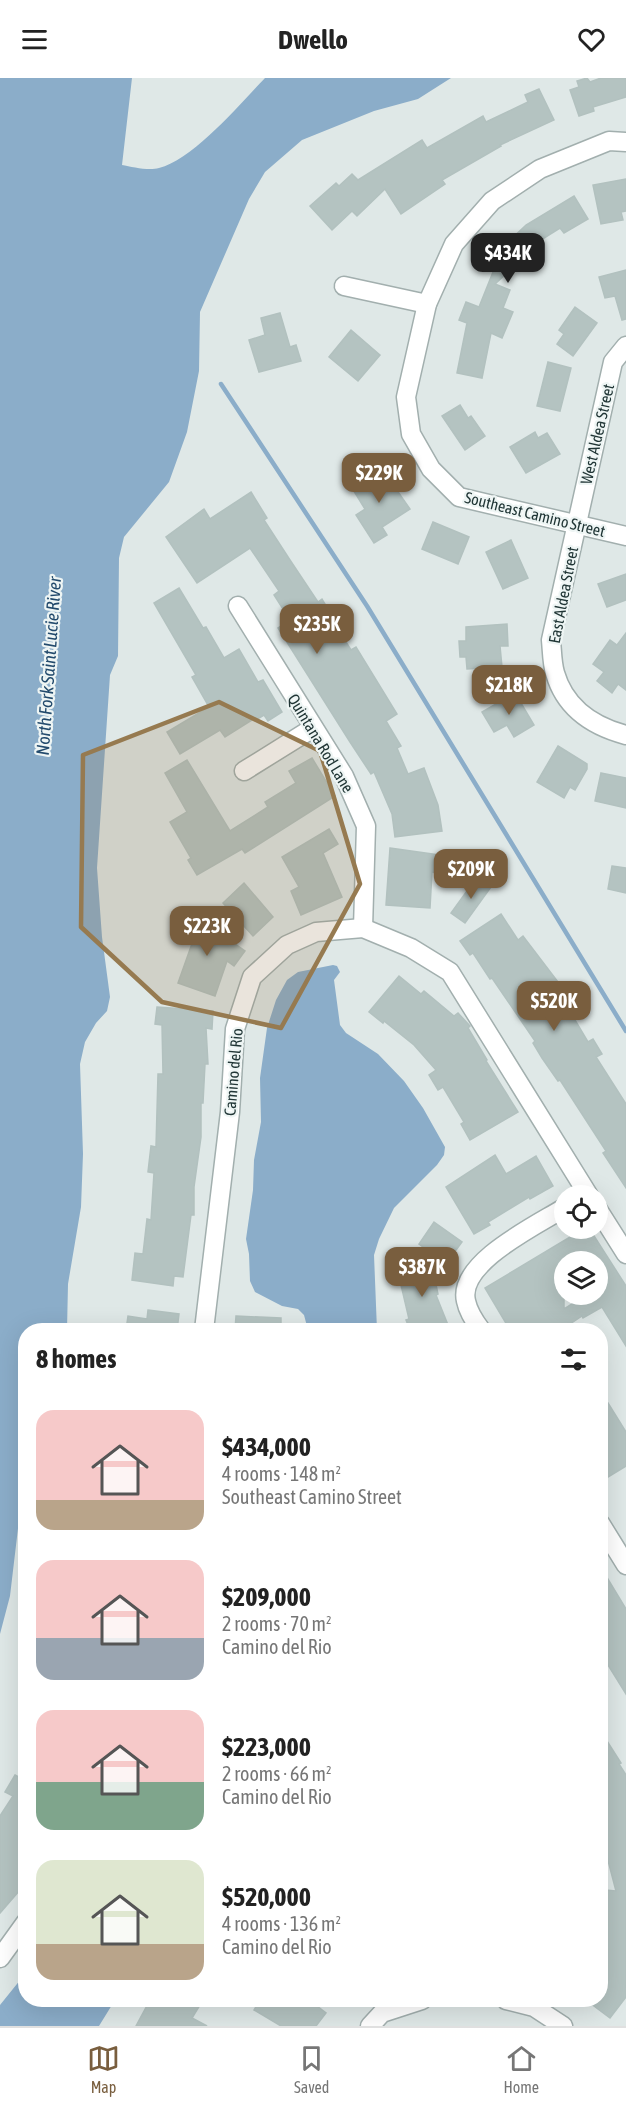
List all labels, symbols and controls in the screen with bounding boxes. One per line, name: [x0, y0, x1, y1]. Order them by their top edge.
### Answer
icon: menu: [18, 23, 51, 56]
icon: heart: [575, 23, 608, 56]
text: Dwello: [278, 24, 348, 55]
pin: $434K: [466, 233, 550, 284]
text: $434K: [485, 241, 531, 264]
street label: West Aldea Street: [577, 382, 617, 486]
pin: $229K: [337, 453, 421, 504]
text: $229K: [356, 461, 402, 484]
street label: Southeast Camino Street: [463, 488, 607, 540]
street label: East Aldea Street: [545, 545, 581, 645]
water label: North Fork Saint Lucie River: [32, 575, 65, 756]
pin: $235K: [275, 604, 359, 655]
text: $235K: [294, 612, 340, 635]
pin: $218K: [467, 665, 551, 716]
text: $218K: [486, 673, 532, 696]
street label: Quintana Rod Lane: [284, 690, 358, 796]
pin: $209K: [429, 849, 513, 900]
text: $209K: [448, 857, 494, 880]
pin: $223K: [165, 906, 249, 957]
text: $223K: [184, 914, 230, 937]
pin: $520K: [512, 981, 596, 1032]
text: $520K: [531, 989, 577, 1012]
street label: Camino del Rio: [220, 1027, 246, 1117]
map controls: [554, 1185, 608, 1305]
button: locate: [554, 1185, 608, 1239]
pin: $387K: [380, 1247, 464, 1298]
button: layers: [554, 1251, 608, 1305]
text: $387K: [399, 1255, 445, 1278]
icon: filters: [557, 1343, 590, 1376]
text: 8 homes: [36, 1344, 116, 1374]
text: $434,000: [222, 1432, 311, 1462]
icon: home: [84, 1434, 156, 1506]
text: 4 rooms · 148 m²: [222, 1462, 341, 1485]
text: Southeast Camino Street: [222, 1485, 402, 1508]
text: $209,000: [222, 1582, 311, 1612]
icon: home: [84, 1584, 156, 1656]
text: 2 rooms · 70 m²: [222, 1612, 332, 1635]
text: Camino del Rio: [222, 1635, 332, 1658]
text: $223,000: [222, 1732, 311, 1762]
icon: home: [84, 1734, 156, 1806]
text: 2 rooms · 66 m²: [222, 1762, 332, 1785]
text: Camino del Rio: [222, 1785, 332, 1808]
text: $520,000: [222, 1882, 311, 1912]
icon: home: [84, 1884, 156, 1956]
text: 4 rooms · 136 m²: [222, 1912, 341, 1935]
text: Camino del Rio: [222, 1935, 332, 1958]
tab: Map: [87, 2042, 120, 2096]
tab: Saved: [294, 2042, 329, 2096]
tab: Home: [503, 2042, 539, 2096]

